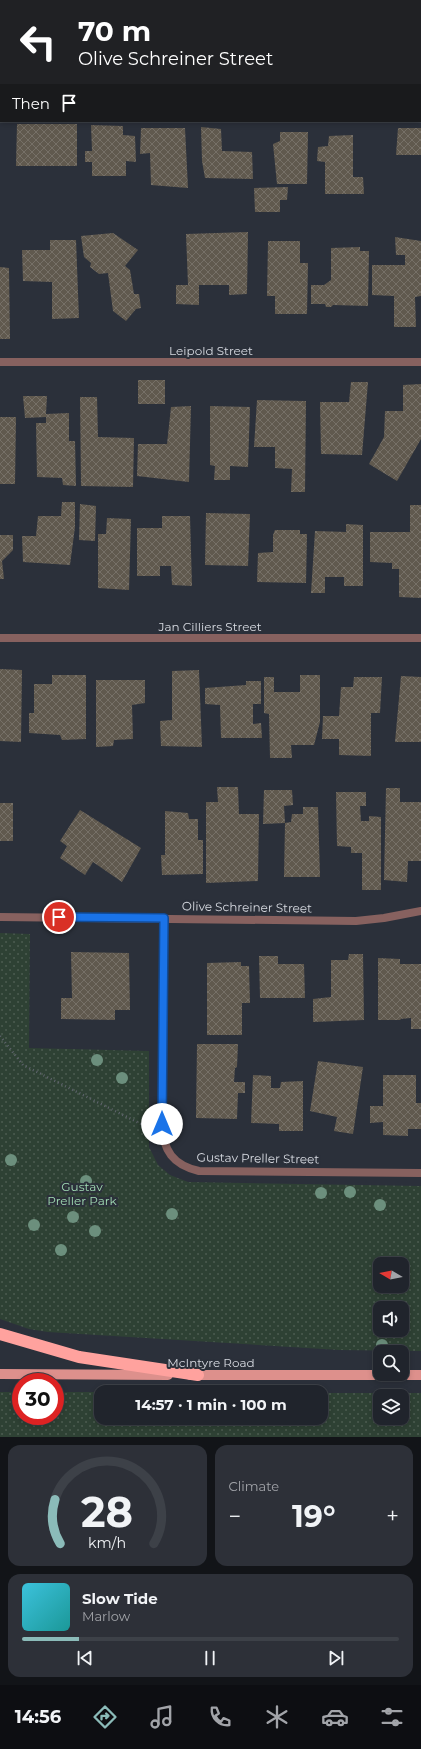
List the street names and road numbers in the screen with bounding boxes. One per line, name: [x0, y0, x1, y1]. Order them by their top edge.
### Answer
street label: Leipold Street: [169, 343, 253, 358]
street label: Jan Cilliers Street: [157, 619, 262, 634]
street label: Olive Schreiner Street: [182, 898, 312, 916]
street label: Gustav Preller Street: [197, 1149, 320, 1167]
street label: McIntyre Road: [167, 1355, 255, 1370]

